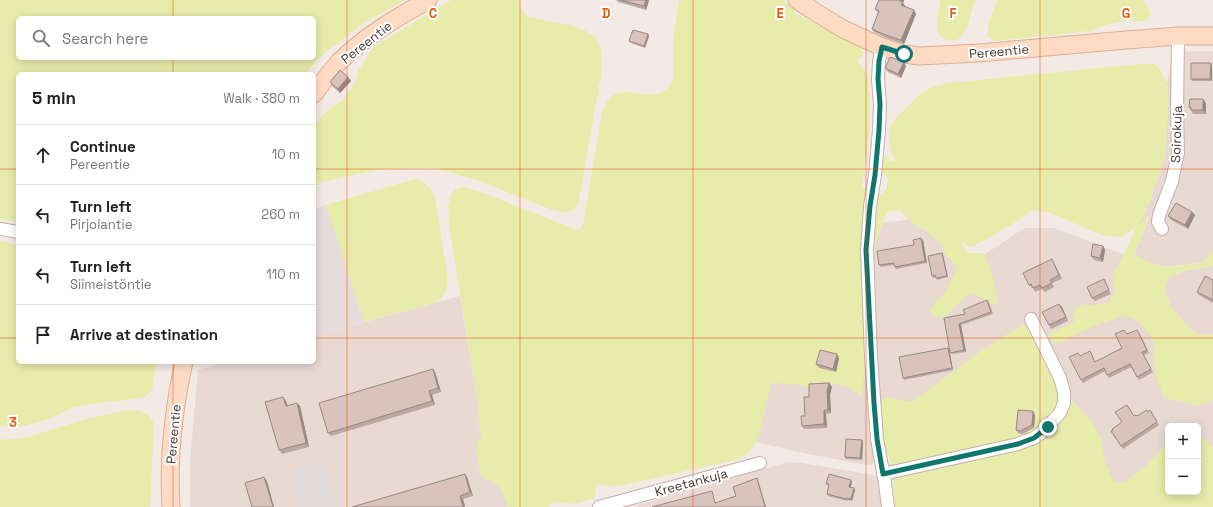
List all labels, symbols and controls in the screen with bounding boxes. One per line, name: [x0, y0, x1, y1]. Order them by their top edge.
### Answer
text: C: [429, 5, 437, 22]
text: D: [602, 5, 611, 22]
text: E: [776, 5, 784, 22]
text: F: [950, 5, 957, 22]
text: G: [1122, 5, 1130, 22]
search box: [16, 16, 316, 60]
street label: Pereentie: [337, 17, 395, 68]
icon: search: [30, 27, 52, 49]
text: Search here: [62, 29, 148, 48]
street label: Pereentie: [968, 40, 1030, 63]
route start: [895, 45, 913, 63]
text: 5 min: [32, 87, 76, 109]
text: Walk · 380 m: [223, 90, 300, 107]
street label: Soirokuja: [1167, 104, 1186, 163]
text: Continue: [70, 137, 136, 156]
icon: ahead: [32, 144, 54, 166]
text: 10 m: [272, 146, 300, 163]
text: Pereentie: [70, 156, 130, 173]
text: Turn left: [70, 197, 132, 216]
icon: left: [32, 204, 54, 226]
text: 260 m: [261, 206, 300, 223]
text: Pirjolantie: [70, 216, 132, 233]
text: Turn left: [70, 257, 132, 276]
icon: left: [32, 264, 54, 286]
text: 110 m: [266, 266, 300, 283]
text: Siimeistöntie: [70, 276, 152, 293]
icon: arrive: [32, 324, 54, 346]
text: Arrive at destination: [70, 325, 218, 344]
street label: Pereentie: [162, 403, 185, 465]
text: 3: [9, 414, 17, 431]
route end: [1039, 418, 1057, 436]
map controls: [1165, 423, 1201, 495]
button: +: [1165, 423, 1201, 459]
button: −: [1165, 459, 1201, 495]
street label: Kreetankuja: [653, 464, 730, 500]

